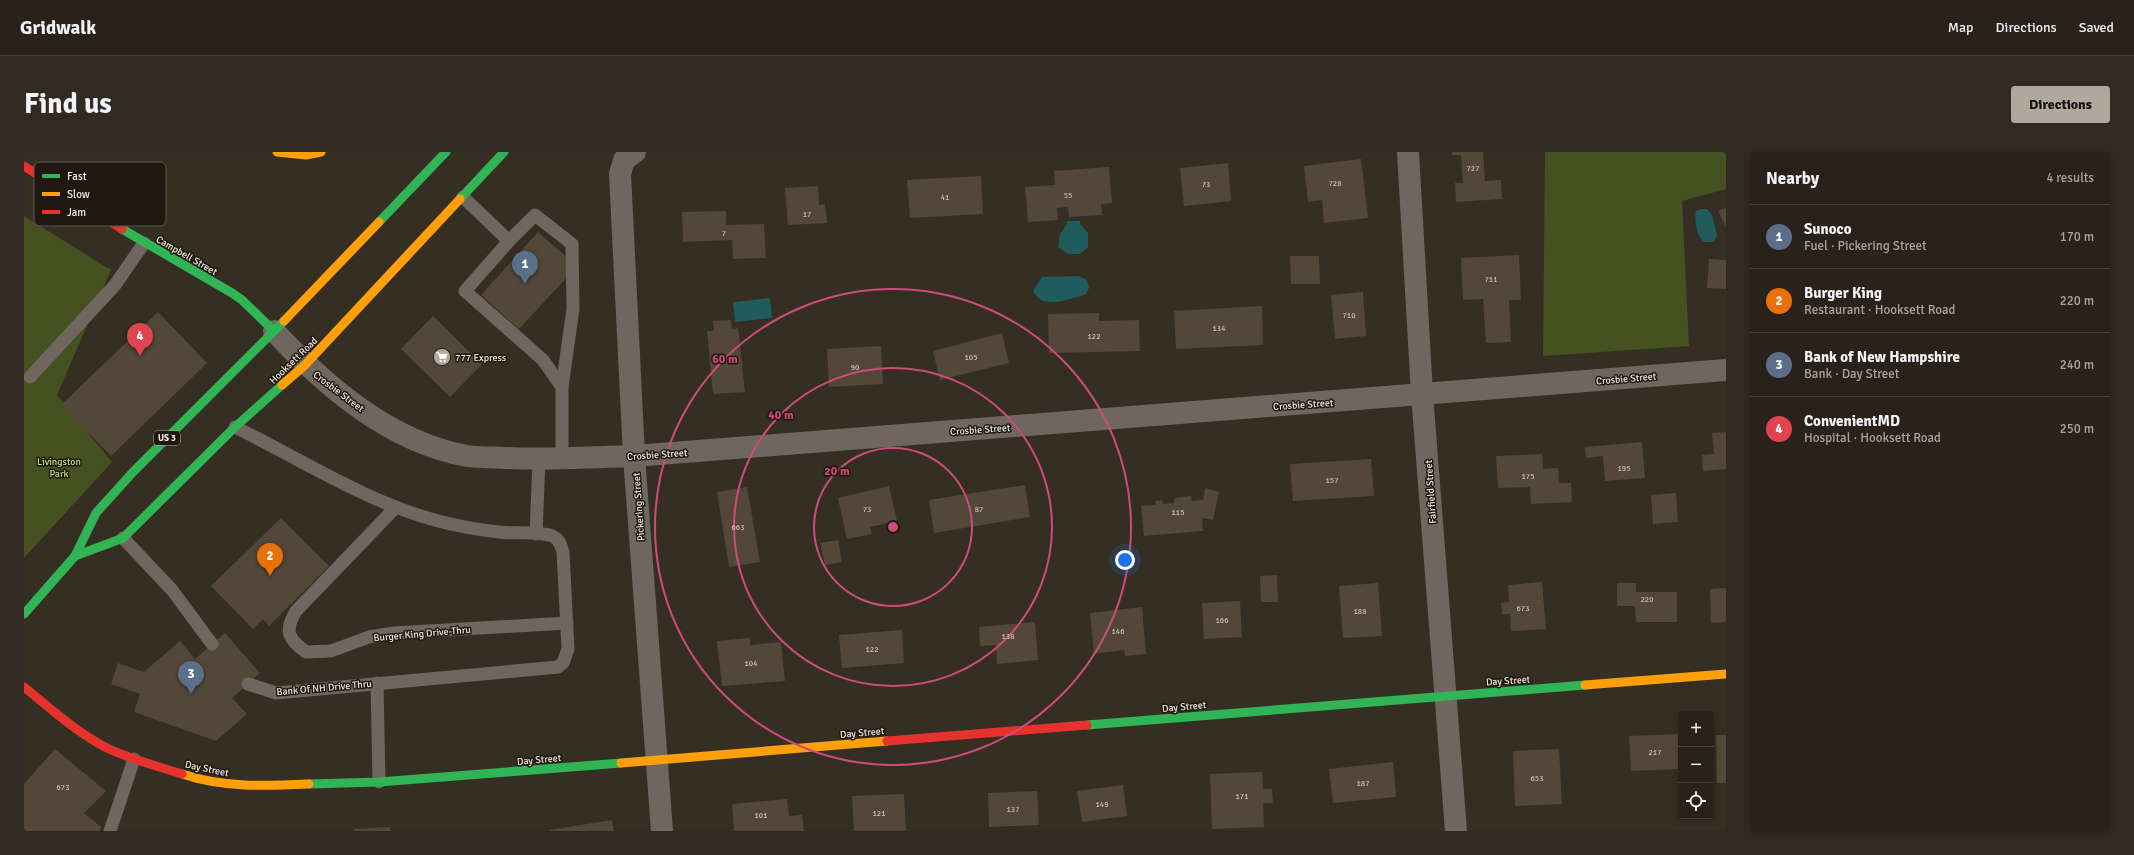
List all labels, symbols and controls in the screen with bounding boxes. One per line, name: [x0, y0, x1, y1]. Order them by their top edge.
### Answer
text: Gridwalk: [20, 16, 96, 40]
text: Map: [1948, 19, 1974, 36]
text: Directions: [1996, 19, 2057, 36]
text: Saved: [2079, 19, 2114, 36]
button: Directions: [2011, 86, 2110, 123]
text: Find us: [24, 87, 112, 121]
legend: [34, 162, 166, 226]
house number: 727: [1467, 163, 1479, 173]
text: Nearby: [1766, 168, 1819, 189]
text: Fast: [67, 170, 87, 183]
text: 4 results: [2046, 170, 2094, 186]
house number: 728: [1329, 178, 1341, 188]
house number: 73: [1202, 179, 1210, 189]
text: Slow: [67, 188, 90, 201]
house number: 55: [1064, 190, 1072, 200]
house number: 41: [941, 192, 949, 202]
text: Jam: [67, 206, 86, 219]
house number: 17: [803, 209, 811, 219]
text: Sunoco: [1804, 220, 1851, 238]
house number: 7: [722, 228, 726, 238]
text: 1: [1775, 229, 1783, 245]
text: 170 m: [2060, 229, 2094, 245]
street label: Campbell Street: [154, 234, 220, 278]
text: Fuel · Pickering Street: [1804, 238, 1927, 254]
pin: 1: [512, 251, 538, 284]
house number: 711: [1485, 274, 1497, 284]
text: Burger King: [1804, 284, 1882, 302]
text: 2: [1775, 293, 1783, 309]
text: 220 m: [2060, 293, 2094, 309]
text: Restaurant · Hooksett Road: [1804, 302, 1955, 318]
house number: 710: [1343, 310, 1355, 320]
pin: 4: [127, 323, 153, 356]
house number: 134: [1213, 323, 1226, 333]
house number: 122: [1088, 331, 1100, 341]
street label: Hooksett Road: [267, 335, 320, 387]
supermarket icon: 777 Express: [432, 347, 452, 367]
text: Bank of New Hampshire: [1804, 348, 1960, 366]
place label: 777 Express: [455, 352, 507, 364]
text: 60 m: [712, 352, 738, 367]
house number: 105: [965, 352, 977, 362]
text: 3: [1775, 357, 1783, 373]
text: 240 m: [2060, 357, 2094, 373]
house number: 90: [851, 362, 859, 372]
text: Bank · Day Street: [1804, 366, 1899, 382]
street label: Crosbie Street: [311, 369, 367, 415]
street label: Crosbie Street: [1595, 370, 1657, 388]
street label: Crosbie Street: [1273, 397, 1334, 413]
text: 40 m: [768, 408, 794, 423]
text: ConvenientMD: [1804, 412, 1900, 430]
text: 4: [1775, 421, 1783, 437]
text: 250 m: [2060, 421, 2094, 437]
street label: Crosbie Street: [950, 422, 1011, 438]
text: Hospital · Hooksett Road: [1804, 430, 1941, 446]
road number: US 3: [154, 431, 180, 445]
street label: Crosbie Street: [627, 447, 688, 463]
park label: Livingston Park: [37, 456, 81, 480]
street label: Fairfield Street: [1423, 459, 1439, 524]
house number: 195: [1618, 463, 1630, 473]
text: 20 m: [824, 464, 850, 479]
house number: 175: [1522, 471, 1534, 481]
street label: Pickering Street: [631, 472, 647, 542]
house number: 157: [1326, 475, 1338, 485]
house number: 73: [863, 504, 871, 514]
house number: 87: [975, 504, 983, 514]
house number: 115: [1172, 507, 1184, 517]
centre of rings: [886, 520, 900, 534]
house number: 663: [732, 522, 744, 532]
pin: 2: [257, 543, 283, 576]
your location: [1115, 550, 1135, 570]
house number: 220: [1641, 594, 1653, 604]
house number: 673: [1517, 603, 1529, 613]
house number: 188: [1354, 606, 1366, 616]
house number: 166: [1216, 615, 1228, 625]
street label: Burger King Drive-Thru: [373, 624, 471, 644]
house number: 146: [1112, 626, 1124, 636]
house number: 138: [1002, 631, 1014, 641]
house number: 122: [866, 644, 878, 654]
house number: 104: [745, 658, 758, 668]
pin: 3: [178, 661, 204, 694]
street label: Day Street: [1486, 673, 1531, 689]
street label: Bank Of NH Drive Thru: [276, 678, 372, 698]
street label: Day Street: [1162, 699, 1207, 715]
map controls: [1678, 711, 1714, 819]
button: +: [1678, 711, 1714, 747]
street label: Day Street: [840, 725, 885, 741]
house number: 217: [1649, 747, 1661, 757]
button: −: [1678, 747, 1714, 783]
street label: Day Street: [517, 752, 562, 768]
street label: Day Street: [184, 759, 230, 780]
house number: 653: [1531, 773, 1543, 783]
house number: 187: [1357, 778, 1369, 788]
house number: 673: [57, 782, 69, 792]
button: locate: [1678, 783, 1714, 819]
house number: 171: [1236, 791, 1248, 801]
house number: 149: [1096, 799, 1108, 809]
house number: 137: [1007, 804, 1019, 814]
house number: 121: [873, 808, 885, 818]
house number: 101: [755, 810, 767, 820]

